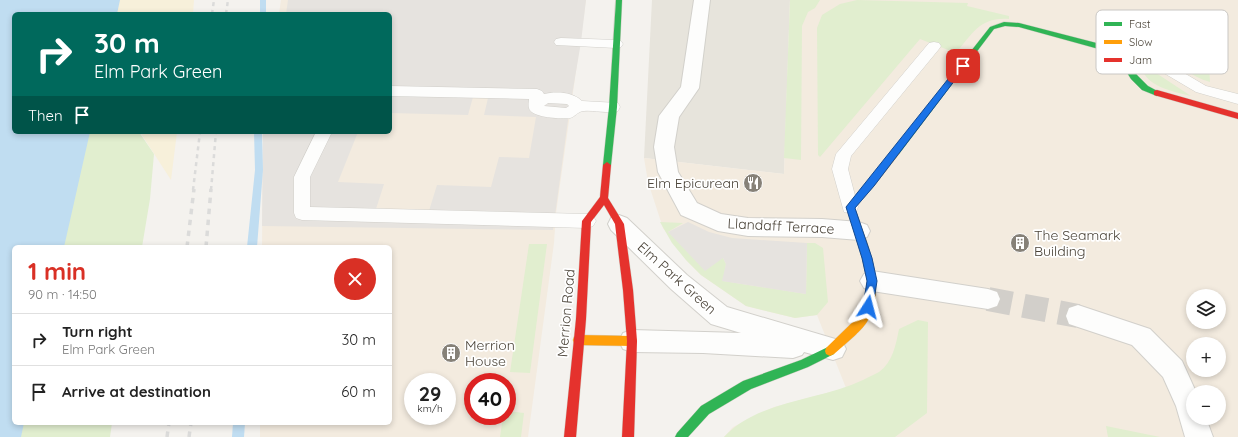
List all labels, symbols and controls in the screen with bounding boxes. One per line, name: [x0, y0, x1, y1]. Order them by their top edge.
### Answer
legend: [1096, 10, 1228, 74]
text: Fast: [1129, 17, 1151, 31]
text: 30 m: [94, 25, 160, 60]
icon: right: [28, 28, 80, 80]
text: Slow: [1129, 35, 1153, 49]
pin: [946, 49, 980, 83]
text: Jam: [1129, 53, 1152, 67]
icon: arrive: [952, 55, 974, 77]
text: Elm Park Green: [94, 60, 223, 83]
icon: arrive: [71, 104, 93, 126]
text: Then: [28, 106, 63, 125]
restaurant icon: Elm Epicurean: [742, 172, 764, 194]
place label: Elm Epicurean: [647, 174, 739, 192]
street label: Llandaff Terrace: [727, 214, 835, 238]
place label: The Seamark Building: [1034, 226, 1121, 260]
building icon: The Seamark Building: [1009, 232, 1031, 254]
street label: Elm Park Green: [634, 238, 720, 318]
text: 1 min: [28, 256, 86, 286]
button: close: [334, 258, 376, 300]
street label: Merrion Road: [553, 268, 579, 358]
text: 90 m · 14:50: [28, 286, 97, 302]
position arrow: [847, 286, 889, 328]
map controls: [1186, 289, 1226, 425]
button: layers: [1186, 289, 1226, 329]
text: Turn right: [62, 322, 133, 341]
icon: right: [28, 329, 50, 351]
text: 30 m: [341, 330, 376, 349]
place label: Merrion House: [465, 336, 515, 370]
button: +: [1186, 337, 1226, 377]
text: Elm Park Green: [62, 341, 155, 357]
building icon: Merrion House: [440, 342, 462, 364]
speed limit sign: 40: [464, 373, 516, 425]
icon: arrive: [28, 381, 50, 403]
text: 29: [419, 381, 441, 406]
text: Arrive at destination: [62, 382, 211, 401]
text: 60 m: [341, 382, 376, 401]
button: −: [1186, 385, 1226, 425]
text: km/h: [417, 402, 443, 415]

